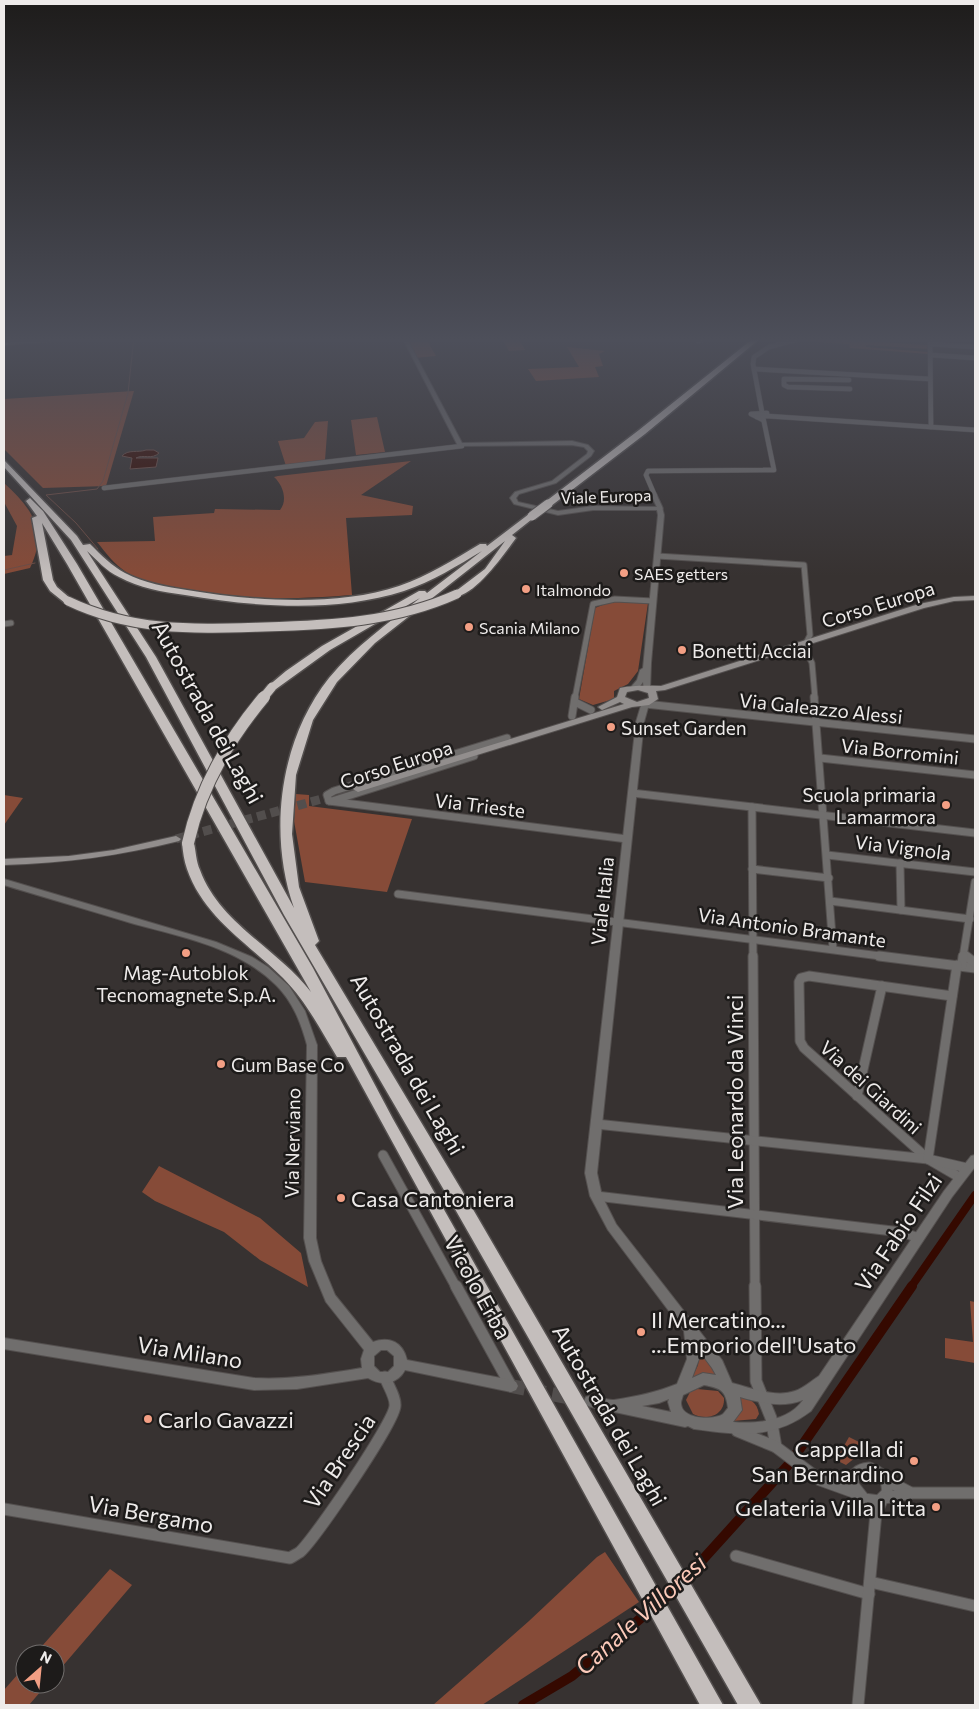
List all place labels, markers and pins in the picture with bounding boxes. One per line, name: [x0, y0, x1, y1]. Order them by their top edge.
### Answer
place label: SAES getters: [634, 564, 728, 583]
marker: SAES getters: [618, 567, 630, 579]
place label: Italmondo: [536, 580, 611, 599]
marker: Italmondo: [520, 583, 532, 595]
place label: Scania Milano: [479, 618, 580, 637]
marker: Scania Milano: [463, 621, 475, 633]
place label: Bonetti Acciai: [692, 639, 812, 662]
marker: Bonetti Acciai: [676, 644, 688, 656]
place label: Sunset Garden: [621, 716, 747, 739]
marker: Sunset Garden: [605, 721, 617, 733]
place label: Scuola primaria Lamarmora: [802, 783, 936, 828]
marker: Scuola primaria Lamarmora: [940, 799, 952, 811]
marker: Mag-Autoblok Tecnomagnete S.p.A.: [180, 947, 192, 959]
place label: Mag-Autoblok Tecnomagnete S.p.A.: [96, 961, 276, 1006]
place label: Gum Base Co: [231, 1053, 345, 1076]
marker: Gum Base Co: [215, 1058, 227, 1070]
place label: Casa Cantoniera: [351, 1185, 514, 1212]
marker: Casa Cantoniera: [335, 1192, 347, 1204]
place label: Il Mercatino... ...Emporio dell'Usato: [651, 1306, 856, 1358]
marker: Il Mercatino... ...Emporio dell'Usato: [635, 1326, 647, 1338]
place label: Carlo Gavazzi: [158, 1406, 294, 1433]
marker: Carlo Gavazzi: [142, 1413, 154, 1425]
place label: Cappella di San Bernardino: [752, 1435, 904, 1487]
marker: Cappella di San Bernardino: [908, 1455, 920, 1467]
place label: Gelateria Villa Litta: [735, 1494, 926, 1521]
marker: Gelateria Villa Litta: [930, 1501, 942, 1513]

